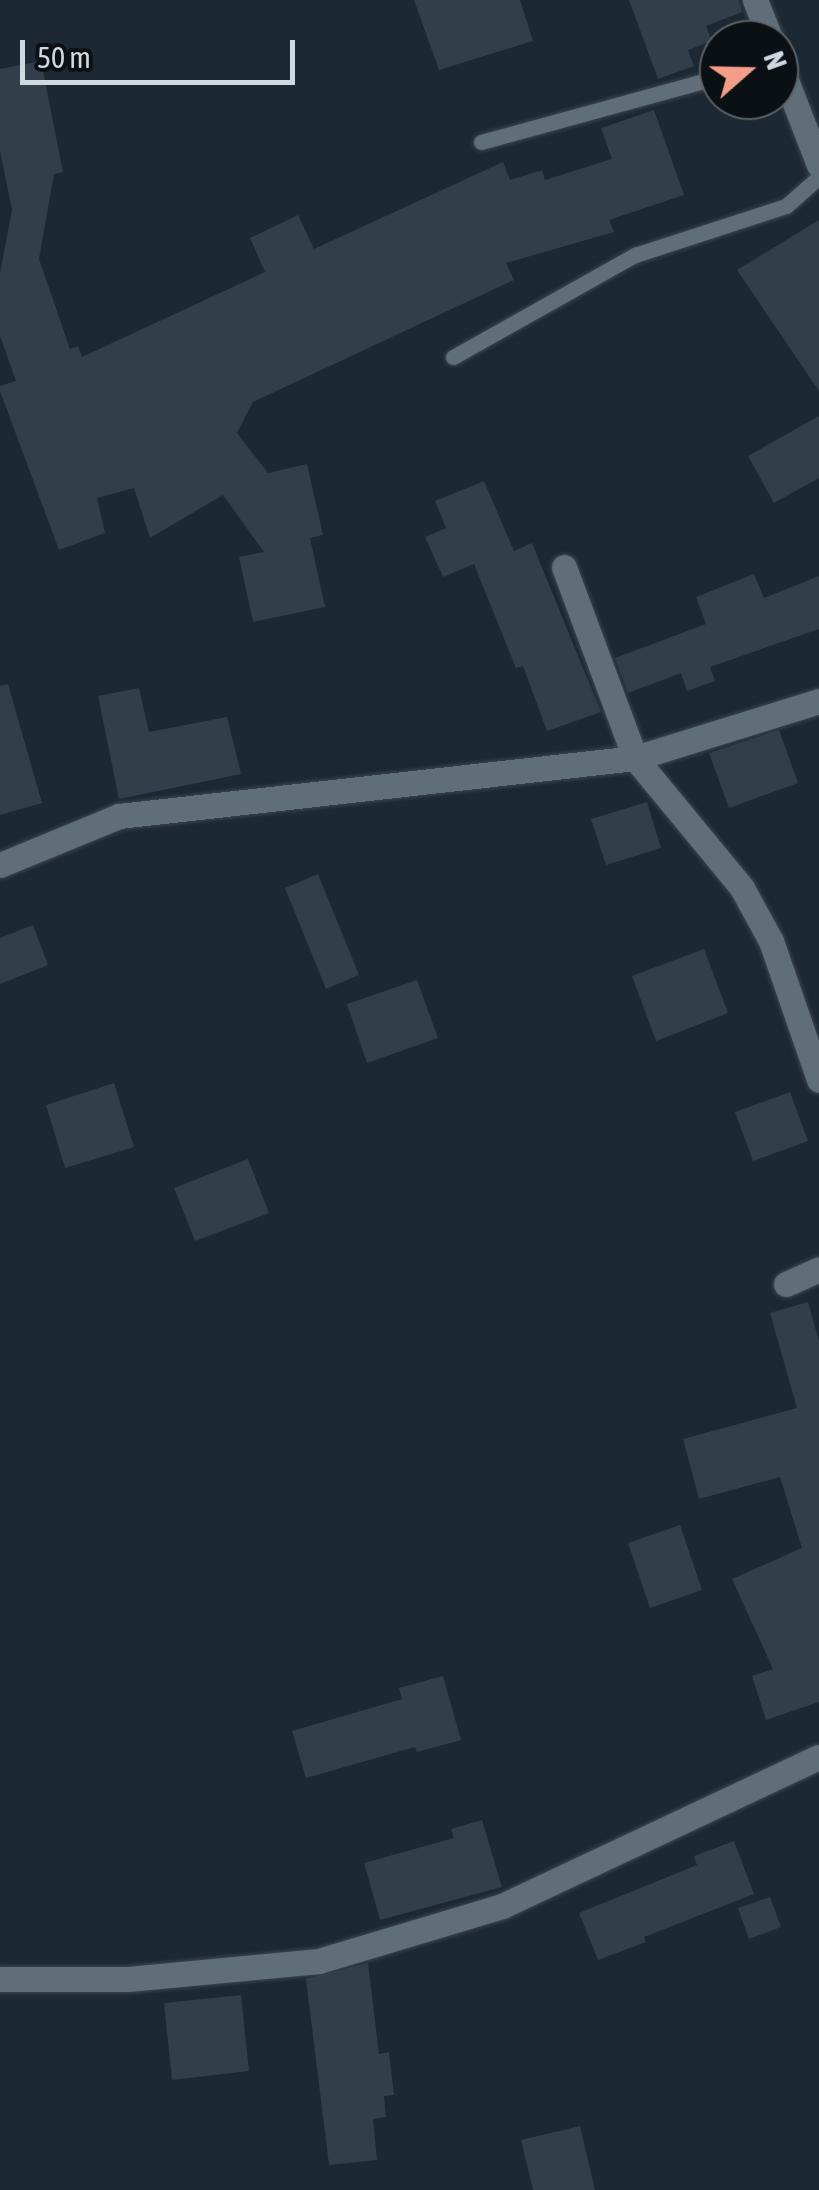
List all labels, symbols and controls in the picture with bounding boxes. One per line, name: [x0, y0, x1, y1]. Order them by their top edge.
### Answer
scale bar: [25, 20, 300, 82]
north arrow: [699, 20, 799, 120]
text: 50 m: [37, 40, 91, 74]
text: N: [757, 47, 793, 74]

